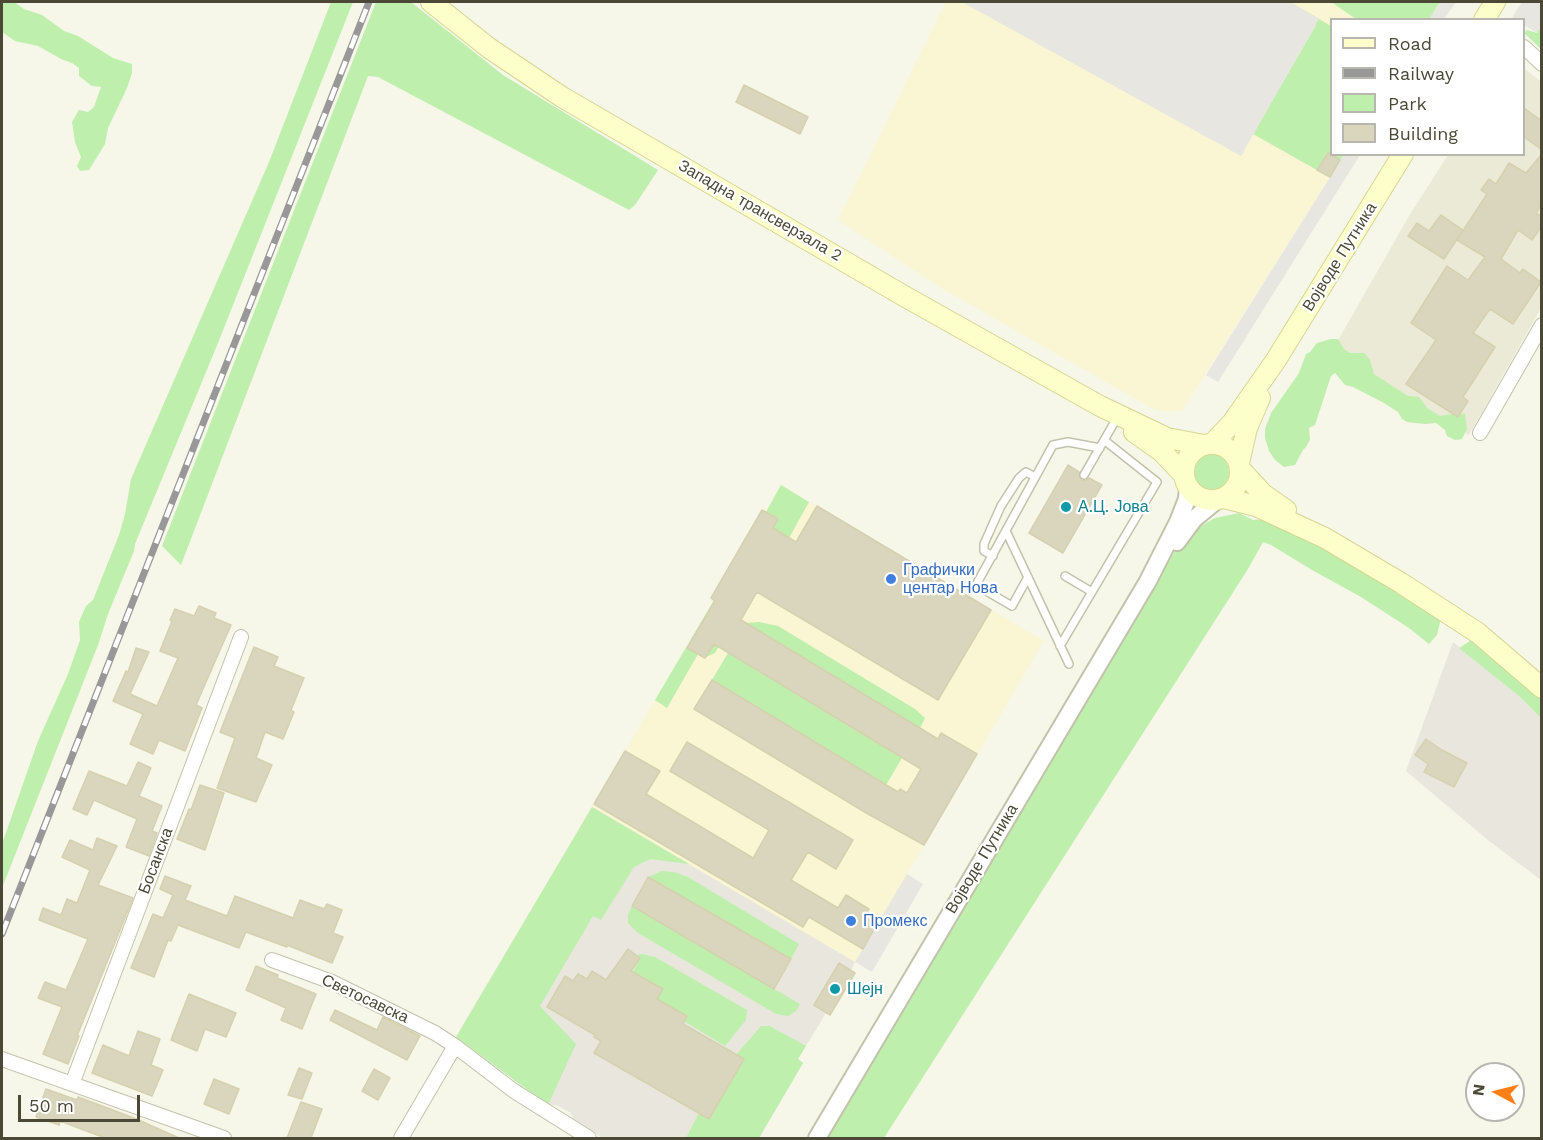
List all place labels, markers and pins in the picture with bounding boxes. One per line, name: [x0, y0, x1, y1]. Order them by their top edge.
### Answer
place label: А.Ц. Јова: [1078, 497, 1149, 517]
marker: А.Ц. Јова: [1059, 500, 1073, 514]
place label: Графички центар Нова: [903, 560, 998, 598]
marker: Графички центар Нова: [884, 572, 898, 586]
place label: Промекс: [863, 911, 927, 931]
marker: Промекс: [844, 914, 858, 928]
place label: Шејн: [847, 979, 883, 999]
marker: Шејн: [828, 982, 842, 996]

